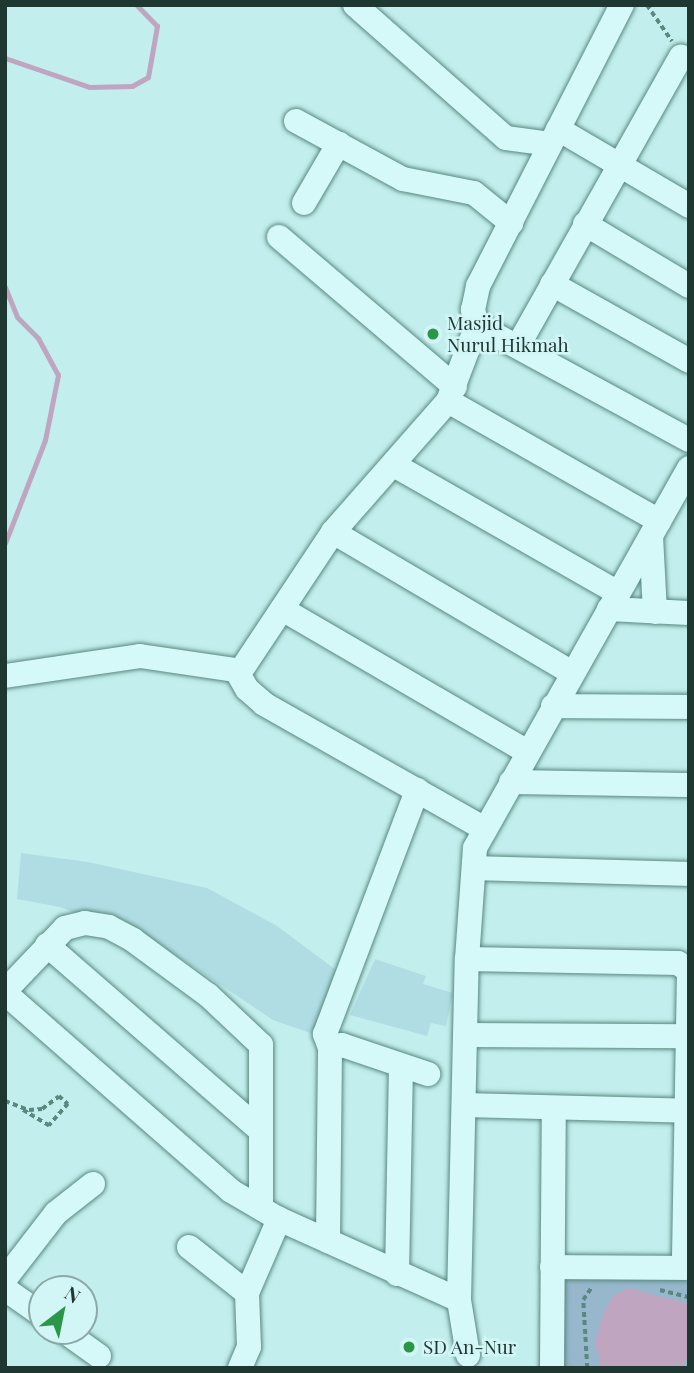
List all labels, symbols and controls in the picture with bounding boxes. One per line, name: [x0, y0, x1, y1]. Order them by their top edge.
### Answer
place label: Masjid Nurul Hikmah: [447, 312, 569, 356]
marker: Masjid Nurul Hikmah: [425, 326, 441, 342]
north arrow: [28, 1275, 98, 1345]
text: N: [60, 1279, 86, 1309]
place label: SD An-Nur: [423, 1336, 517, 1358]
marker: SD An-Nur: [401, 1339, 417, 1355]

